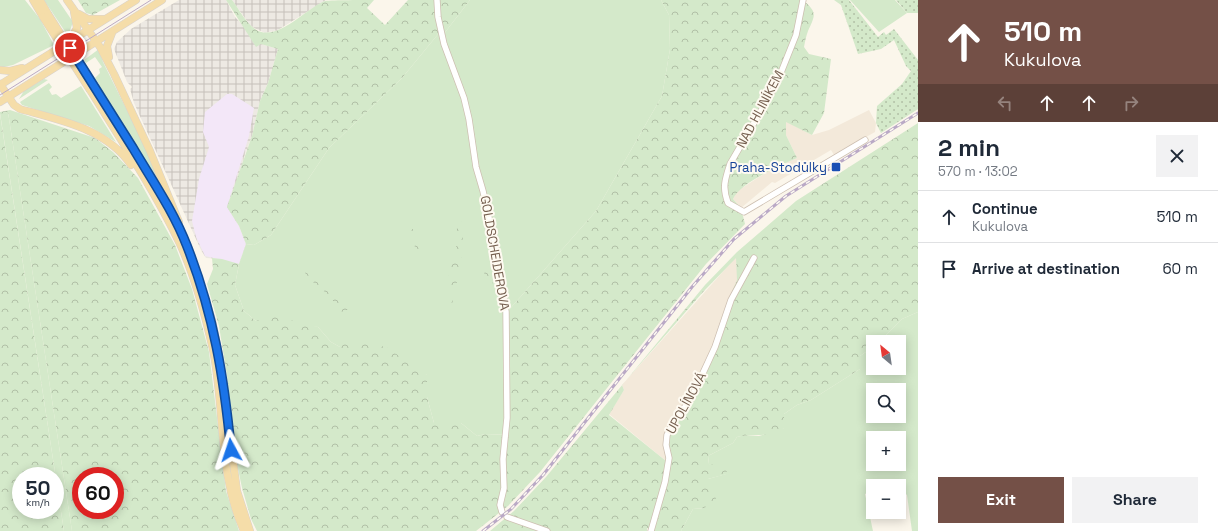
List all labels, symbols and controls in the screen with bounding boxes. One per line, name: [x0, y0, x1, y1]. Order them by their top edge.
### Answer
text: 510 m: [1004, 13, 1082, 49]
icon: ahead: [938, 16, 990, 68]
pin: [53, 31, 87, 65]
icon: arrive: [59, 37, 81, 59]
text: Kukulova: [1004, 48, 1081, 71]
street label: NAD HLINÍKEM: [732, 67, 788, 151]
icon: left: [994, 92, 1016, 114]
icon: ahead: [1036, 92, 1058, 114]
icon: ahead: [1078, 92, 1100, 114]
icon: right: [1120, 92, 1142, 114]
text: 2 min: [938, 132, 1000, 163]
button: close: [1156, 135, 1198, 177]
place label: Praha-Stodůlky: [730, 159, 827, 176]
marker: Praha-Stodůlky: [830, 161, 842, 173]
text: 570 m · 13:02: [938, 163, 1018, 180]
street label: GOLDSCHEIDEROVA: [477, 194, 513, 312]
text: Continue: [972, 199, 1038, 218]
icon: ahead: [938, 206, 960, 228]
text: 510 m: [1157, 207, 1198, 226]
text: Kukulova: [972, 218, 1028, 235]
icon: arrive: [938, 258, 960, 280]
text: Arrive at destination: [972, 259, 1120, 278]
text: 60 m: [1162, 259, 1198, 278]
north arrow: [866, 335, 906, 375]
map controls: [866, 335, 906, 519]
street label: UPOLÍNOVÁ: [662, 369, 710, 437]
button: search: [866, 383, 906, 423]
position arrow: [210, 429, 252, 471]
button: +: [866, 431, 906, 471]
speed limit sign: 60: [72, 467, 124, 519]
text: 50: [26, 475, 50, 501]
button: Exit: [938, 477, 1064, 523]
button: Share: [1072, 477, 1198, 523]
button: −: [866, 479, 906, 519]
text: km/h: [26, 496, 50, 509]

